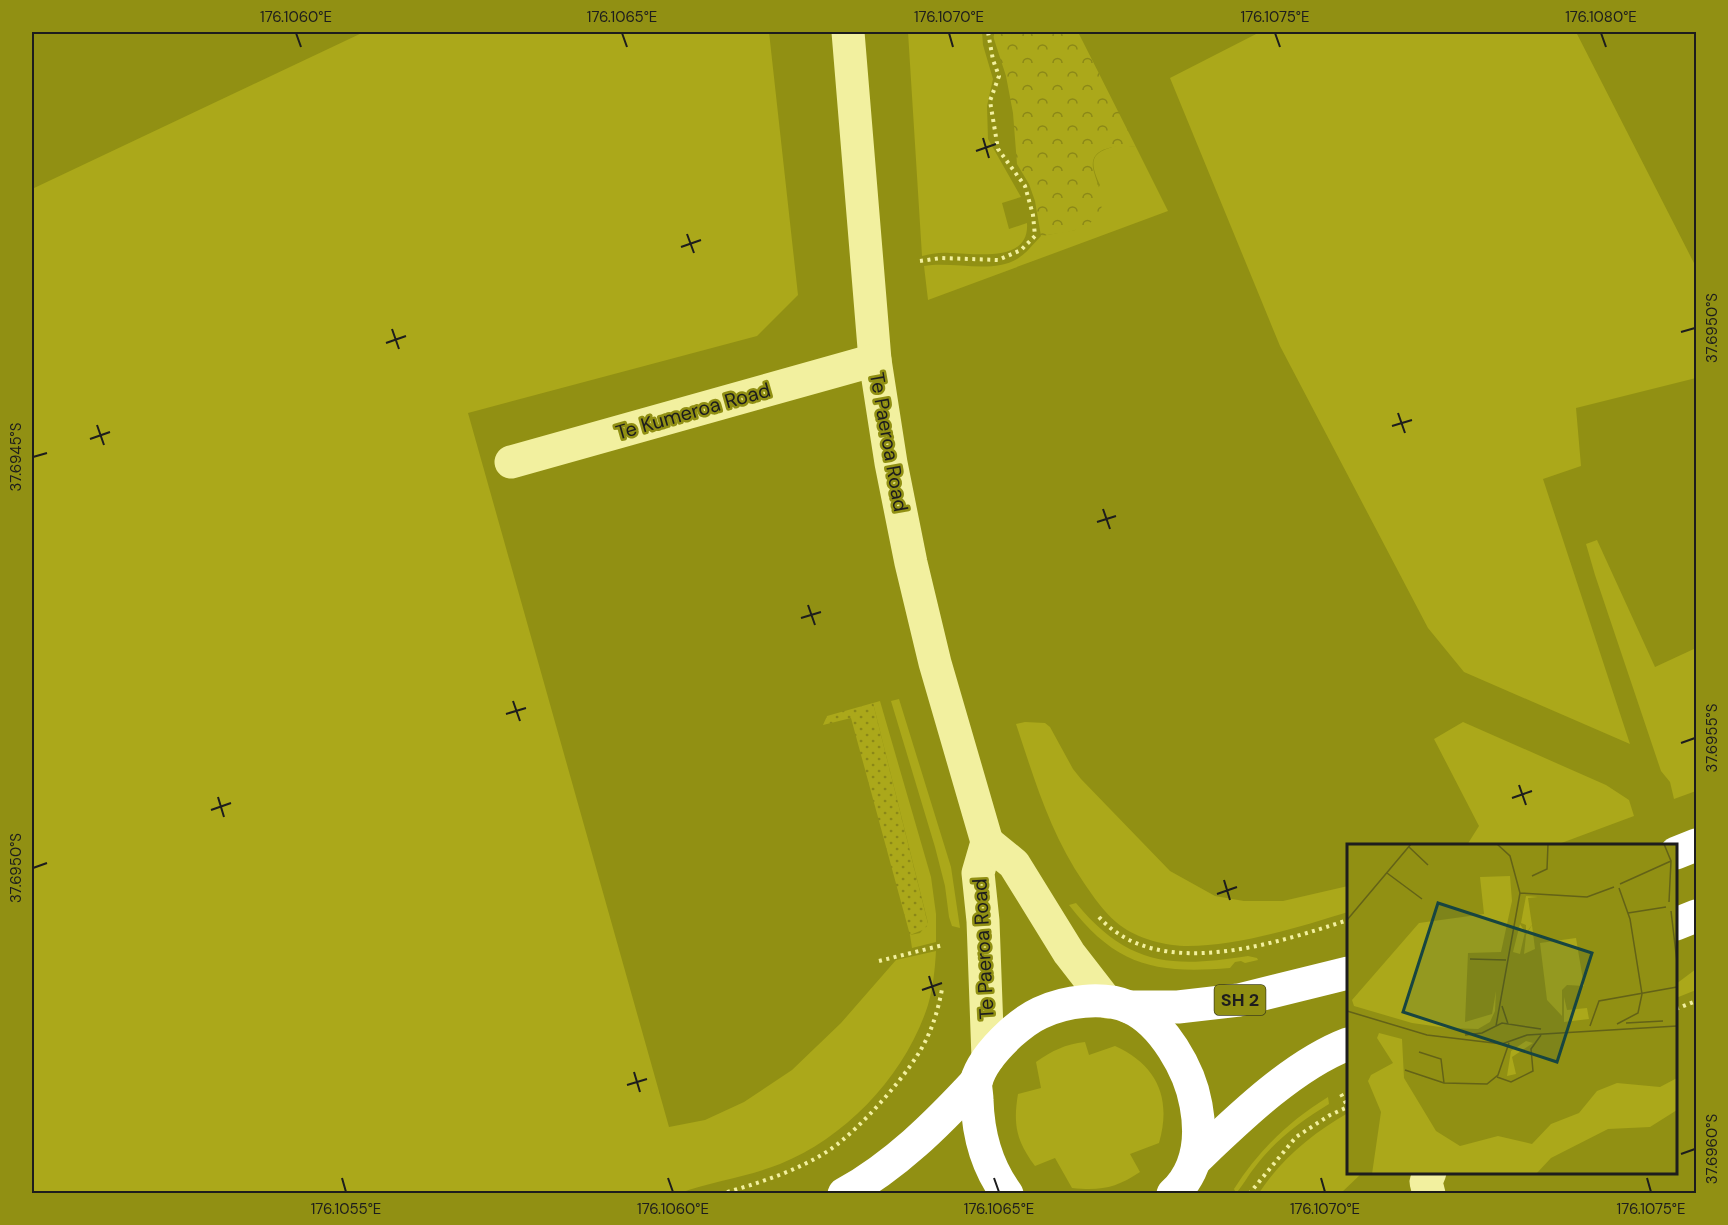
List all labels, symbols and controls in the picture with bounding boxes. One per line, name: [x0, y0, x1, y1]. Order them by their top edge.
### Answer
text: 176.1060°E: [260, 7, 332, 27]
text: 176.1065°E: [587, 7, 657, 27]
text: 176.1070°E: [914, 7, 984, 27]
text: 176.1075°E: [1241, 7, 1309, 27]
text: 176.1080°E: [1565, 7, 1637, 27]
text: 37.6950°S: [1702, 293, 1722, 363]
street label: Te Paeroa Road: [864, 370, 914, 514]
street label: Te Kumeroa Road: [613, 376, 773, 446]
text: 37.6945°S: [6, 422, 26, 491]
text: 37.6955°S: [1702, 703, 1722, 772]
text: 37.6950°S: [6, 833, 26, 903]
inset map: [1347, 844, 1677, 1174]
street label: Te Paeroa Road: [966, 878, 1000, 1020]
road number: SH 2: [1214, 985, 1266, 1015]
text: 37.6960°S: [1702, 1114, 1722, 1184]
text: 176.1055°E: [311, 1199, 381, 1219]
text: 176.1060°E: [637, 1199, 709, 1219]
text: 176.1065°E: [964, 1199, 1034, 1219]
text: 176.1070°E: [1290, 1199, 1360, 1219]
text: 176.1075°E: [1617, 1199, 1685, 1219]

